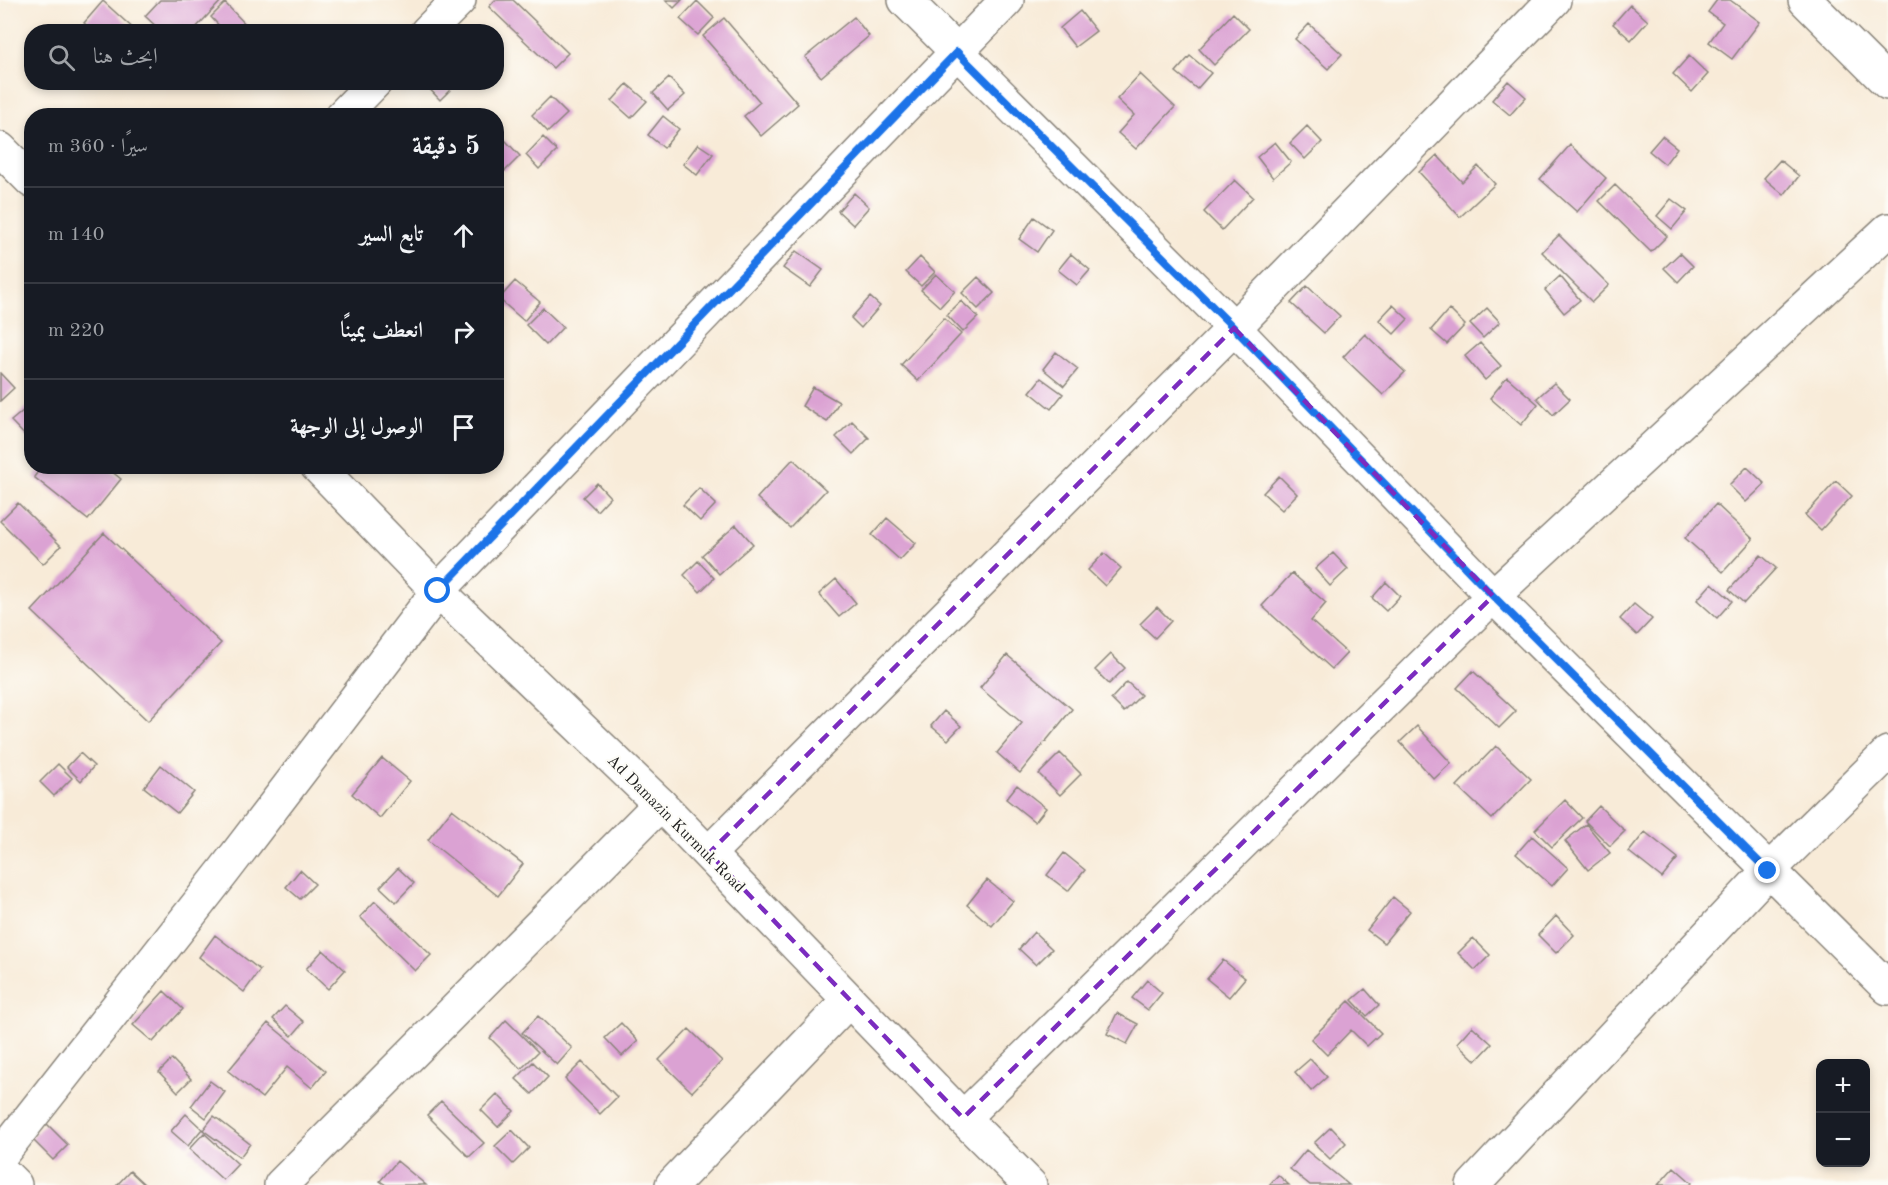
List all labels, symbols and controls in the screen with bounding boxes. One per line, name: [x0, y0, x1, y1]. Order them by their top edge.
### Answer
search box: [24, 24, 504, 90]
icon: search: [45, 41, 78, 74]
text: ابحث هنا: [93, 46, 158, 68]
text: 5 دقيقة: [412, 134, 480, 160]
text: سيرًا · 360 m: [48, 137, 148, 157]
icon: ahead: [447, 219, 480, 252]
text: تابع السير: [359, 224, 423, 246]
text: 140 m: [48, 225, 104, 245]
icon: right: [447, 315, 480, 348]
text: انعطف يمينًا: [340, 320, 423, 342]
text: 220 m: [48, 321, 104, 341]
icon: arrive: [447, 411, 480, 444]
text: الوصول إلى الوجهة: [290, 416, 423, 438]
route start: [424, 577, 450, 603]
street label: Ad Damazin Kurmuk Road: [604, 752, 748, 896]
route end: [1754, 857, 1780, 883]
map controls: [1816, 1059, 1870, 1167]
button: +: [1816, 1059, 1870, 1113]
button: −: [1816, 1113, 1870, 1167]

